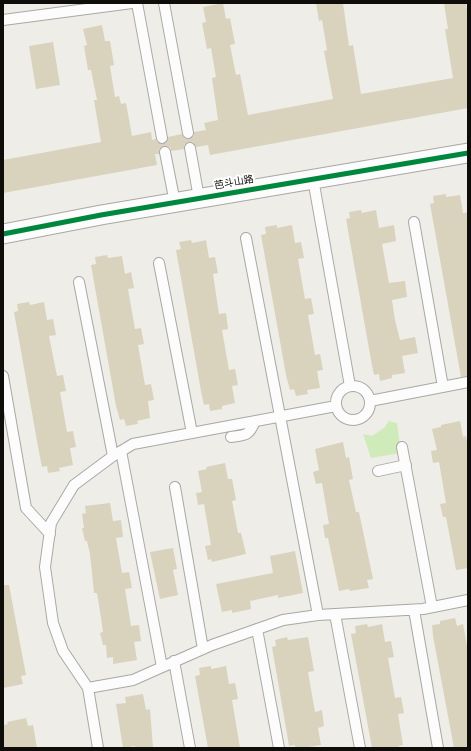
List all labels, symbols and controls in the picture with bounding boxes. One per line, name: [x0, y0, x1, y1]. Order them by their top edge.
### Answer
street label: 芭斗山路: [213, 174, 255, 192]

